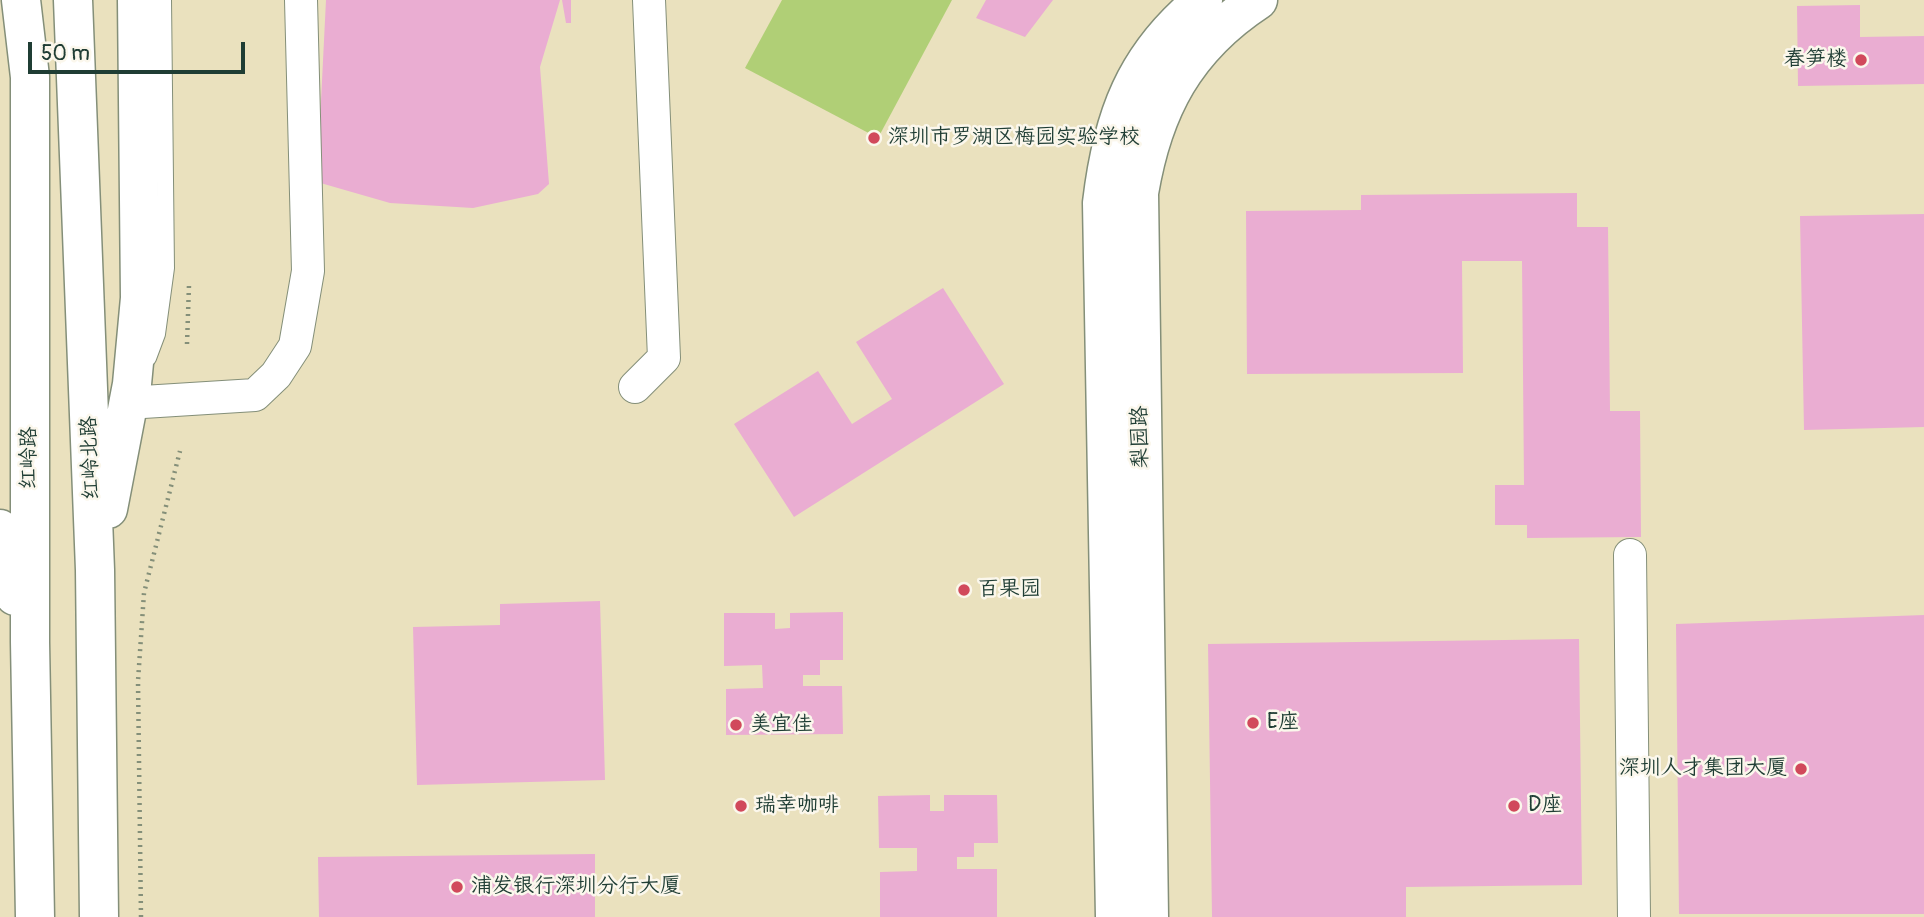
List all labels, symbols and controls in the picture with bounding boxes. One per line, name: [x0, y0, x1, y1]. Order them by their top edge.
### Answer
scale bar: [32, 28, 248, 72]
text: 50 m: [41, 40, 90, 67]
place label: 春笋楼: [1784, 47, 1847, 73]
marker: 春笋楼: [1853, 52, 1869, 68]
place label: 深圳市罗湖区梅园实验学校: [888, 125, 1140, 151]
marker: 深圳市罗湖区梅园实验学校: [866, 130, 882, 146]
street label: 梨园路: [1128, 405, 1154, 469]
street label: 红岭北路: [77, 416, 105, 500]
street label: 红岭路: [17, 427, 43, 489]
place label: 百果园: [978, 577, 1041, 603]
marker: 百果园: [956, 582, 972, 598]
place label: E座: [1267, 710, 1299, 736]
place label: 美宜佳: [750, 712, 813, 738]
marker: E座: [1245, 715, 1261, 731]
marker: 美宜佳: [728, 717, 744, 733]
place label: 深圳人才集团大厦: [1619, 756, 1787, 782]
marker: 深圳人才集团大厦: [1793, 761, 1809, 777]
place label: 瑞幸咖啡: [755, 793, 839, 819]
place label: D座: [1528, 793, 1562, 819]
marker: 瑞幸咖啡: [733, 798, 749, 814]
marker: D座: [1506, 798, 1522, 814]
place label: 浦发银行深圳分行大厦: [471, 874, 681, 900]
marker: 浦发银行深圳分行大厦: [449, 879, 465, 895]

